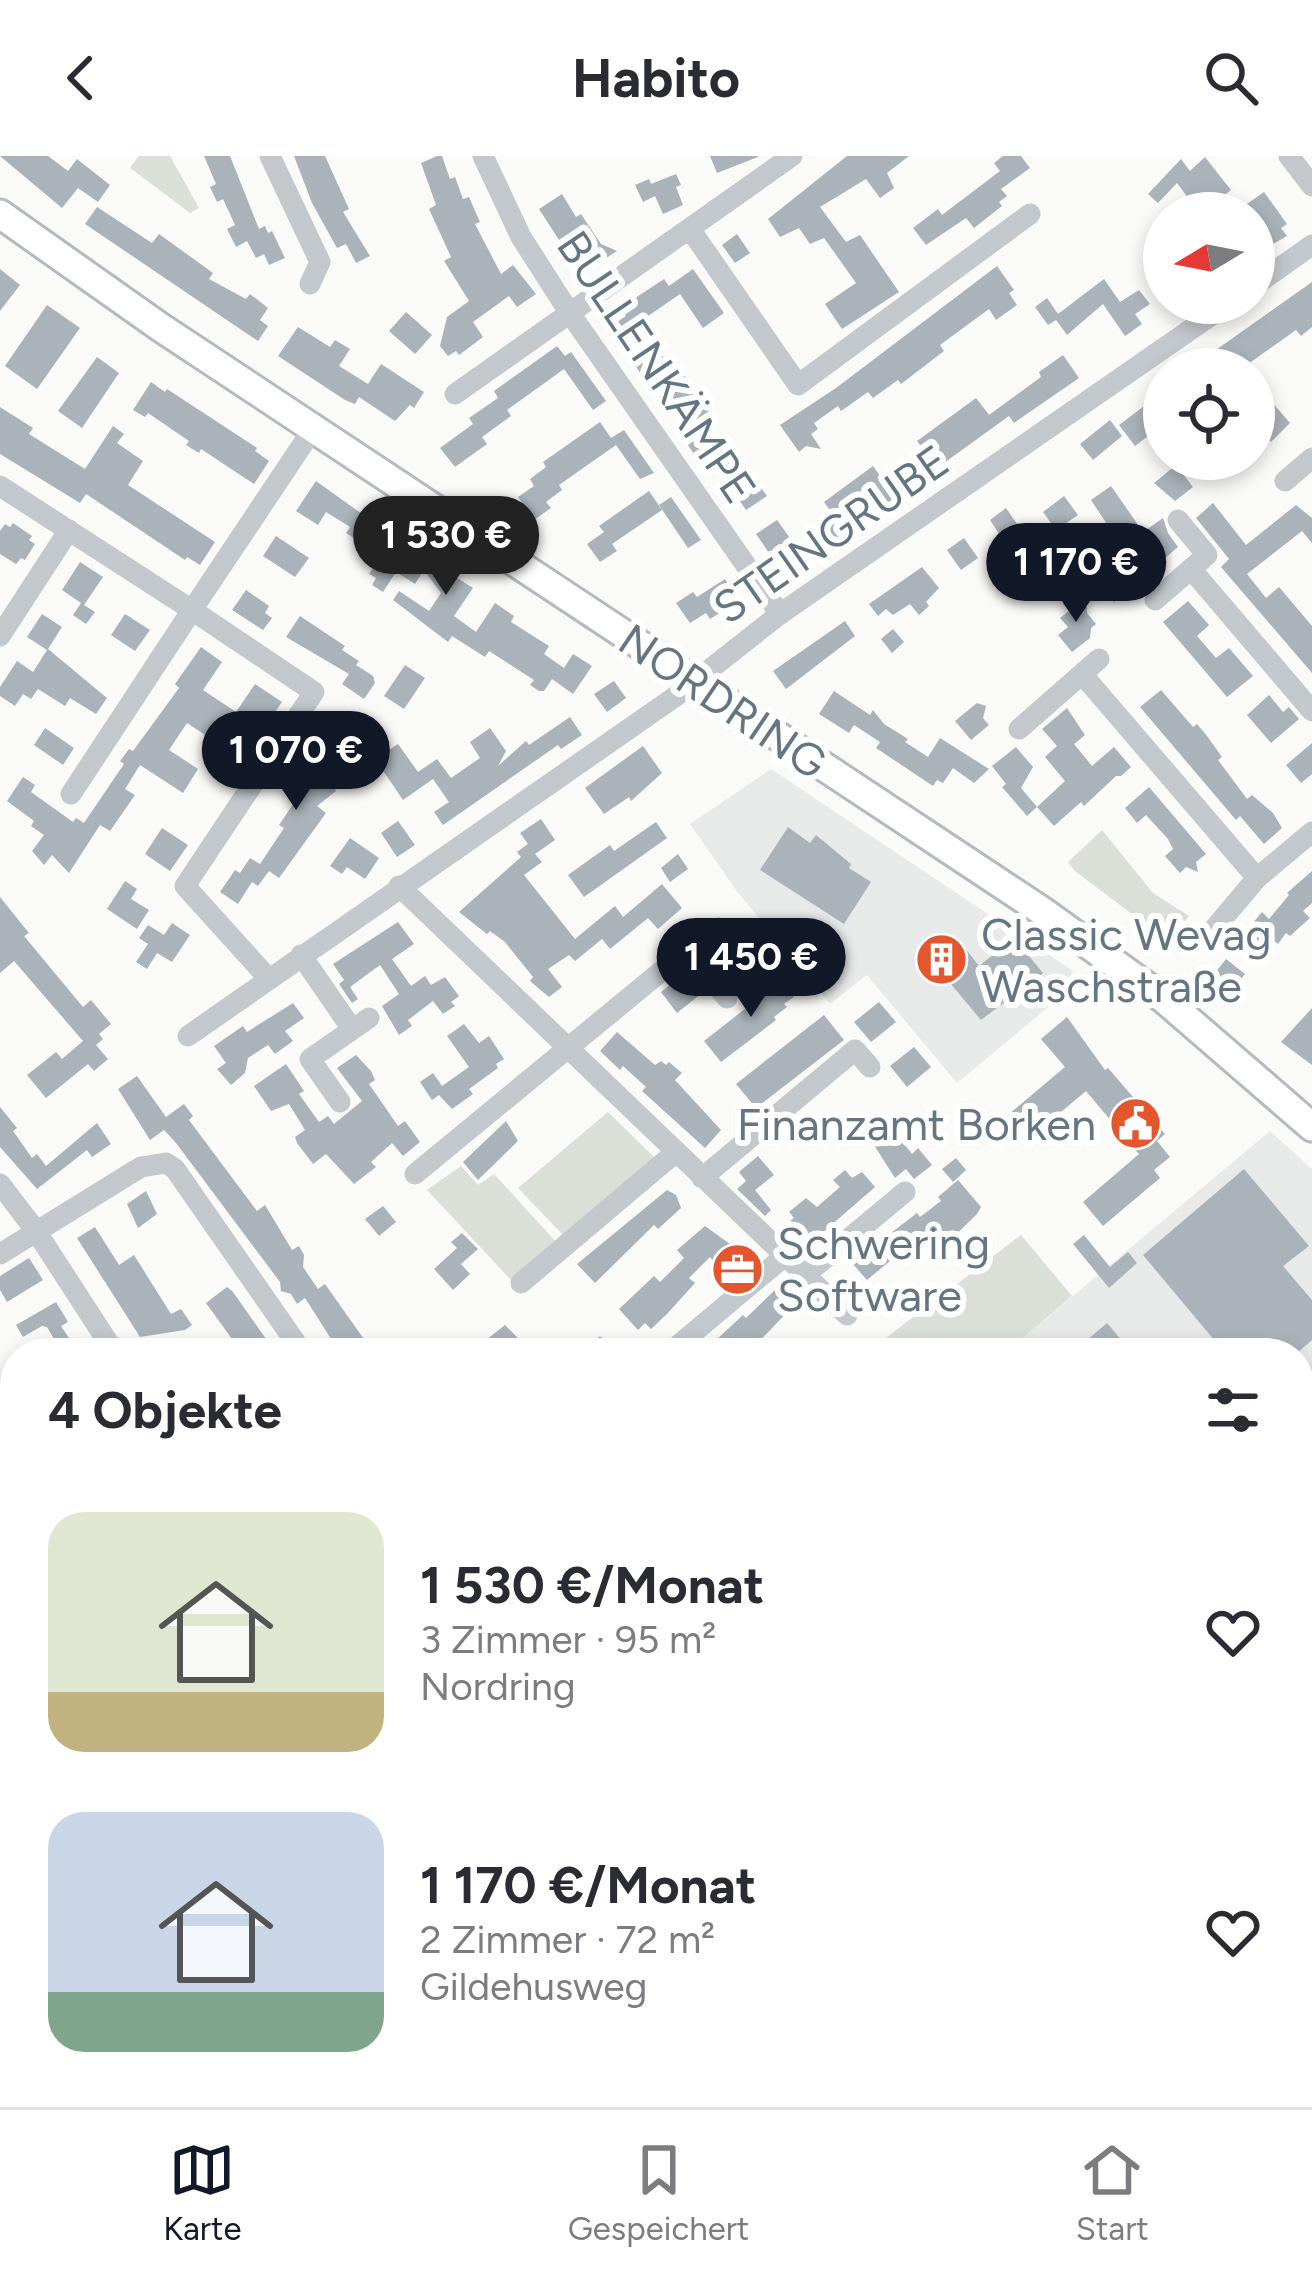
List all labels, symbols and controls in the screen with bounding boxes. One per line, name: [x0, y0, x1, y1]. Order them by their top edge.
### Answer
icon: back: [48, 45, 114, 111]
icon: search: [1198, 45, 1264, 111]
text: Habito: [572, 46, 740, 111]
north arrow: [1143, 192, 1275, 324]
map controls: [1143, 192, 1275, 480]
street label: BULLENKÄMPE: [546, 221, 768, 513]
button: locate: [1143, 348, 1275, 480]
street label: STEINGRUBE: [703, 433, 959, 635]
pin: 1 530 €: [335, 496, 557, 598]
text: 1 530 €: [380, 511, 512, 558]
pin: 1 170 €: [965, 523, 1187, 625]
text: 1 170 €: [1013, 538, 1139, 585]
street label: NORDRING: [609, 612, 837, 790]
pin: 1 070 €: [185, 711, 407, 813]
text: 1 070 €: [229, 726, 363, 773]
place label: Classic Wevag Waschstraße: [981, 907, 1272, 1013]
pin: 1 450 €: [640, 918, 862, 1020]
building icon: Classic Wevag Waschstraße: [914, 932, 970, 988]
text: 1 450 €: [684, 933, 818, 980]
public building icon: Finanzamt Borken: [1107, 1096, 1163, 1152]
place label: Finanzamt Borken: [737, 1097, 1096, 1151]
place label: Schwering Software: [777, 1216, 990, 1322]
office icon: Schwering Software: [710, 1241, 766, 1297]
icon: filters: [1200, 1377, 1266, 1443]
text: 4 Objekte: [48, 1380, 282, 1441]
text: 1 530 €/Monat: [420, 1555, 764, 1616]
icon: home: [144, 1560, 288, 1704]
icon: heart: [1200, 1599, 1266, 1665]
text: 3 Zimmer · 95 m²: [420, 1616, 716, 1663]
text: Nordring: [420, 1663, 576, 1710]
text: 1 170 €/Monat: [420, 1855, 756, 1916]
icon: home: [144, 1860, 288, 2004]
icon: heart: [1200, 1899, 1266, 1965]
text: 2 Zimmer · 72 m²: [420, 1916, 715, 1963]
text: Gildehusweg: [420, 1963, 647, 2010]
tab: Karte: [163, 2137, 241, 2248]
tab: Gespeichert: [568, 2137, 749, 2248]
tab: Start: [1076, 2137, 1149, 2248]

